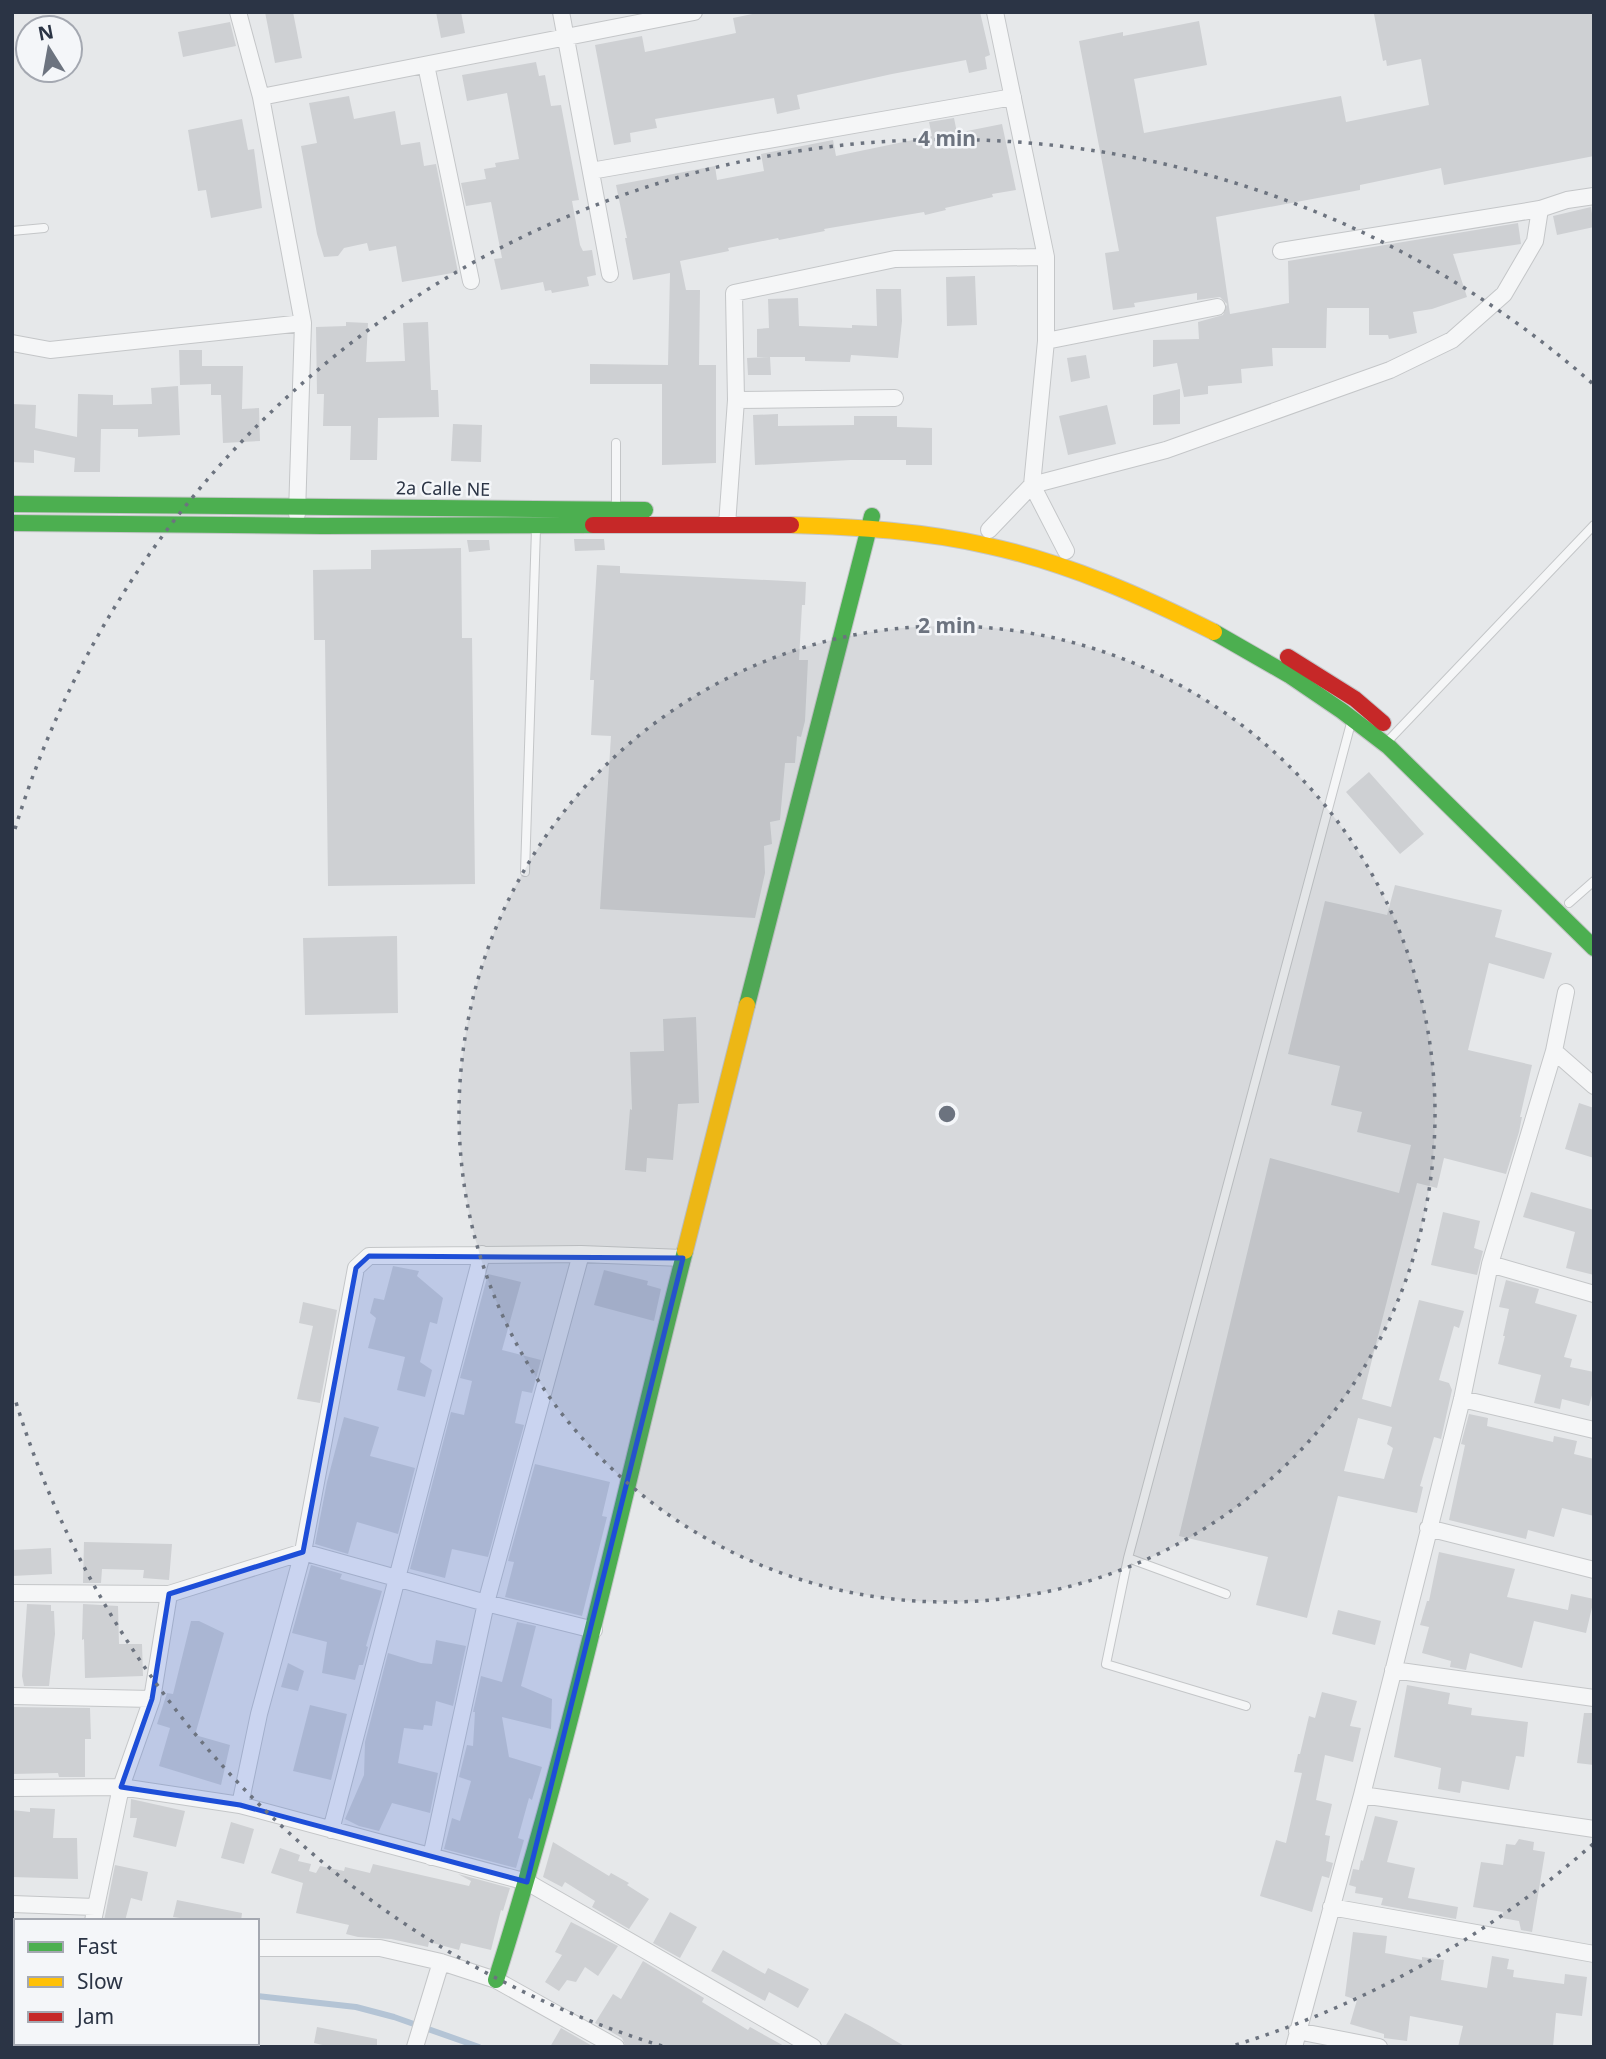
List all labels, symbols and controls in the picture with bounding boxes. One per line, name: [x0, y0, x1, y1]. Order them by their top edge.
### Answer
north arrow: [14, 14, 84, 84]
text: N: [36, 18, 56, 47]
text: 4 min: [918, 124, 976, 152]
street label: 2a Calle NE: [396, 475, 490, 501]
text: 2 min: [918, 611, 976, 639]
centre of rings: [935, 1102, 959, 1126]
legend: [14, 1919, 259, 2045]
text: Fast: [77, 1932, 118, 1960]
text: Slow: [77, 1967, 123, 1995]
text: Jam: [75, 2002, 114, 2030]

